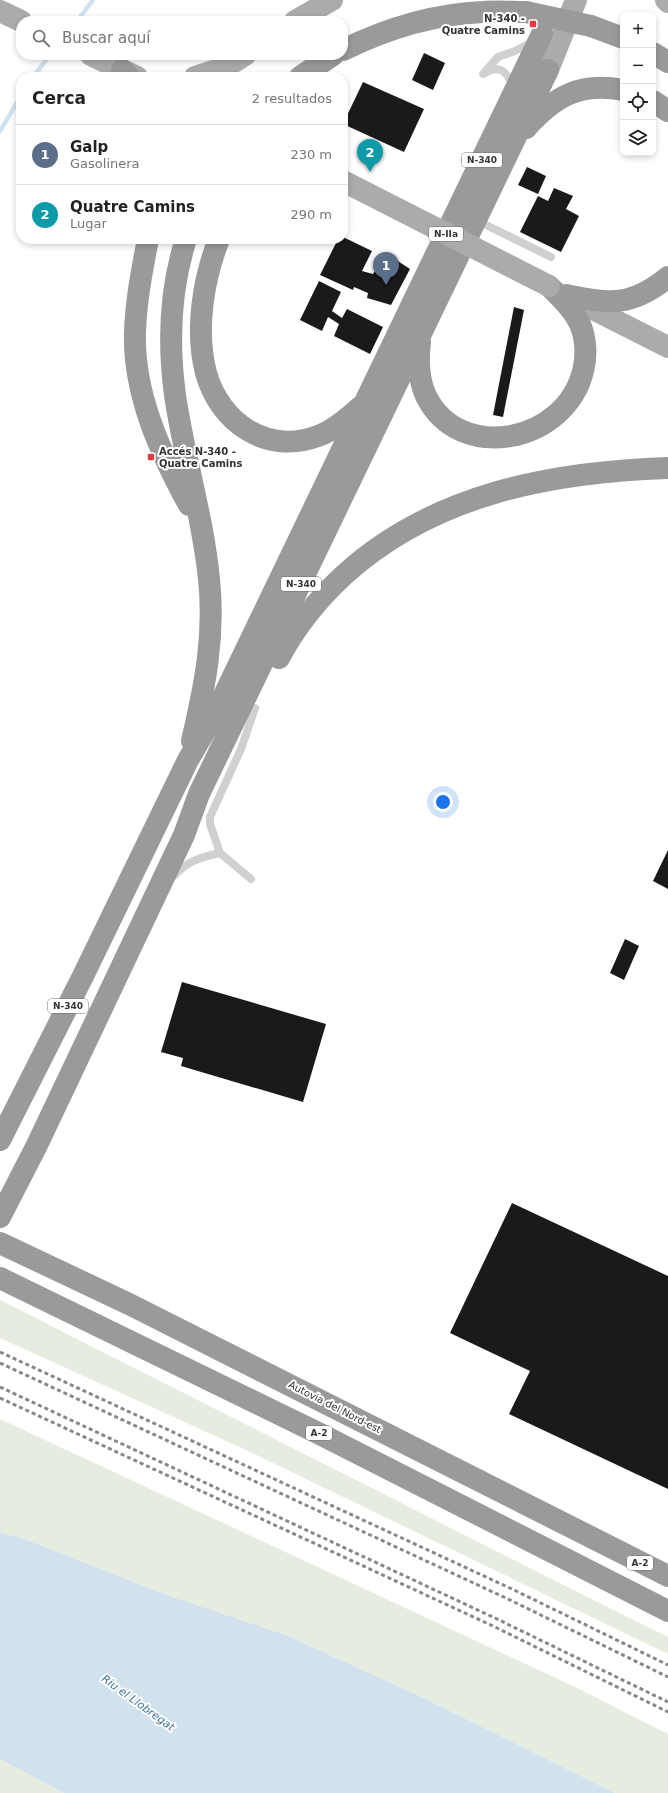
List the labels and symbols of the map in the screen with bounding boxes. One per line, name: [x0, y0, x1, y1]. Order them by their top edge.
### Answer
place label: N-340 - Quatre Camins: [442, 13, 525, 36]
marker: N-340 - Quatre Camins: [528, 19, 538, 29]
pin: 2: [357, 139, 383, 172]
road number: N-340: [462, 153, 502, 167]
road number: N-IIa: [429, 227, 463, 241]
pin: 1: [373, 252, 399, 285]
place label: Accés N-340 - Quatre Camins: [159, 446, 242, 469]
marker: Accés N-340 - Quatre Camins: [146, 452, 156, 462]
road number: N-340: [281, 577, 321, 591]
your location: [433, 792, 453, 812]
road number: N-340: [48, 999, 88, 1013]
street label: Autovia del Nord-est: [287, 1379, 383, 1435]
road number: A-2: [306, 1426, 332, 1440]
road number: A-2: [627, 1556, 653, 1570]
water label: Riu el Llobregat: [99, 1672, 177, 1734]

